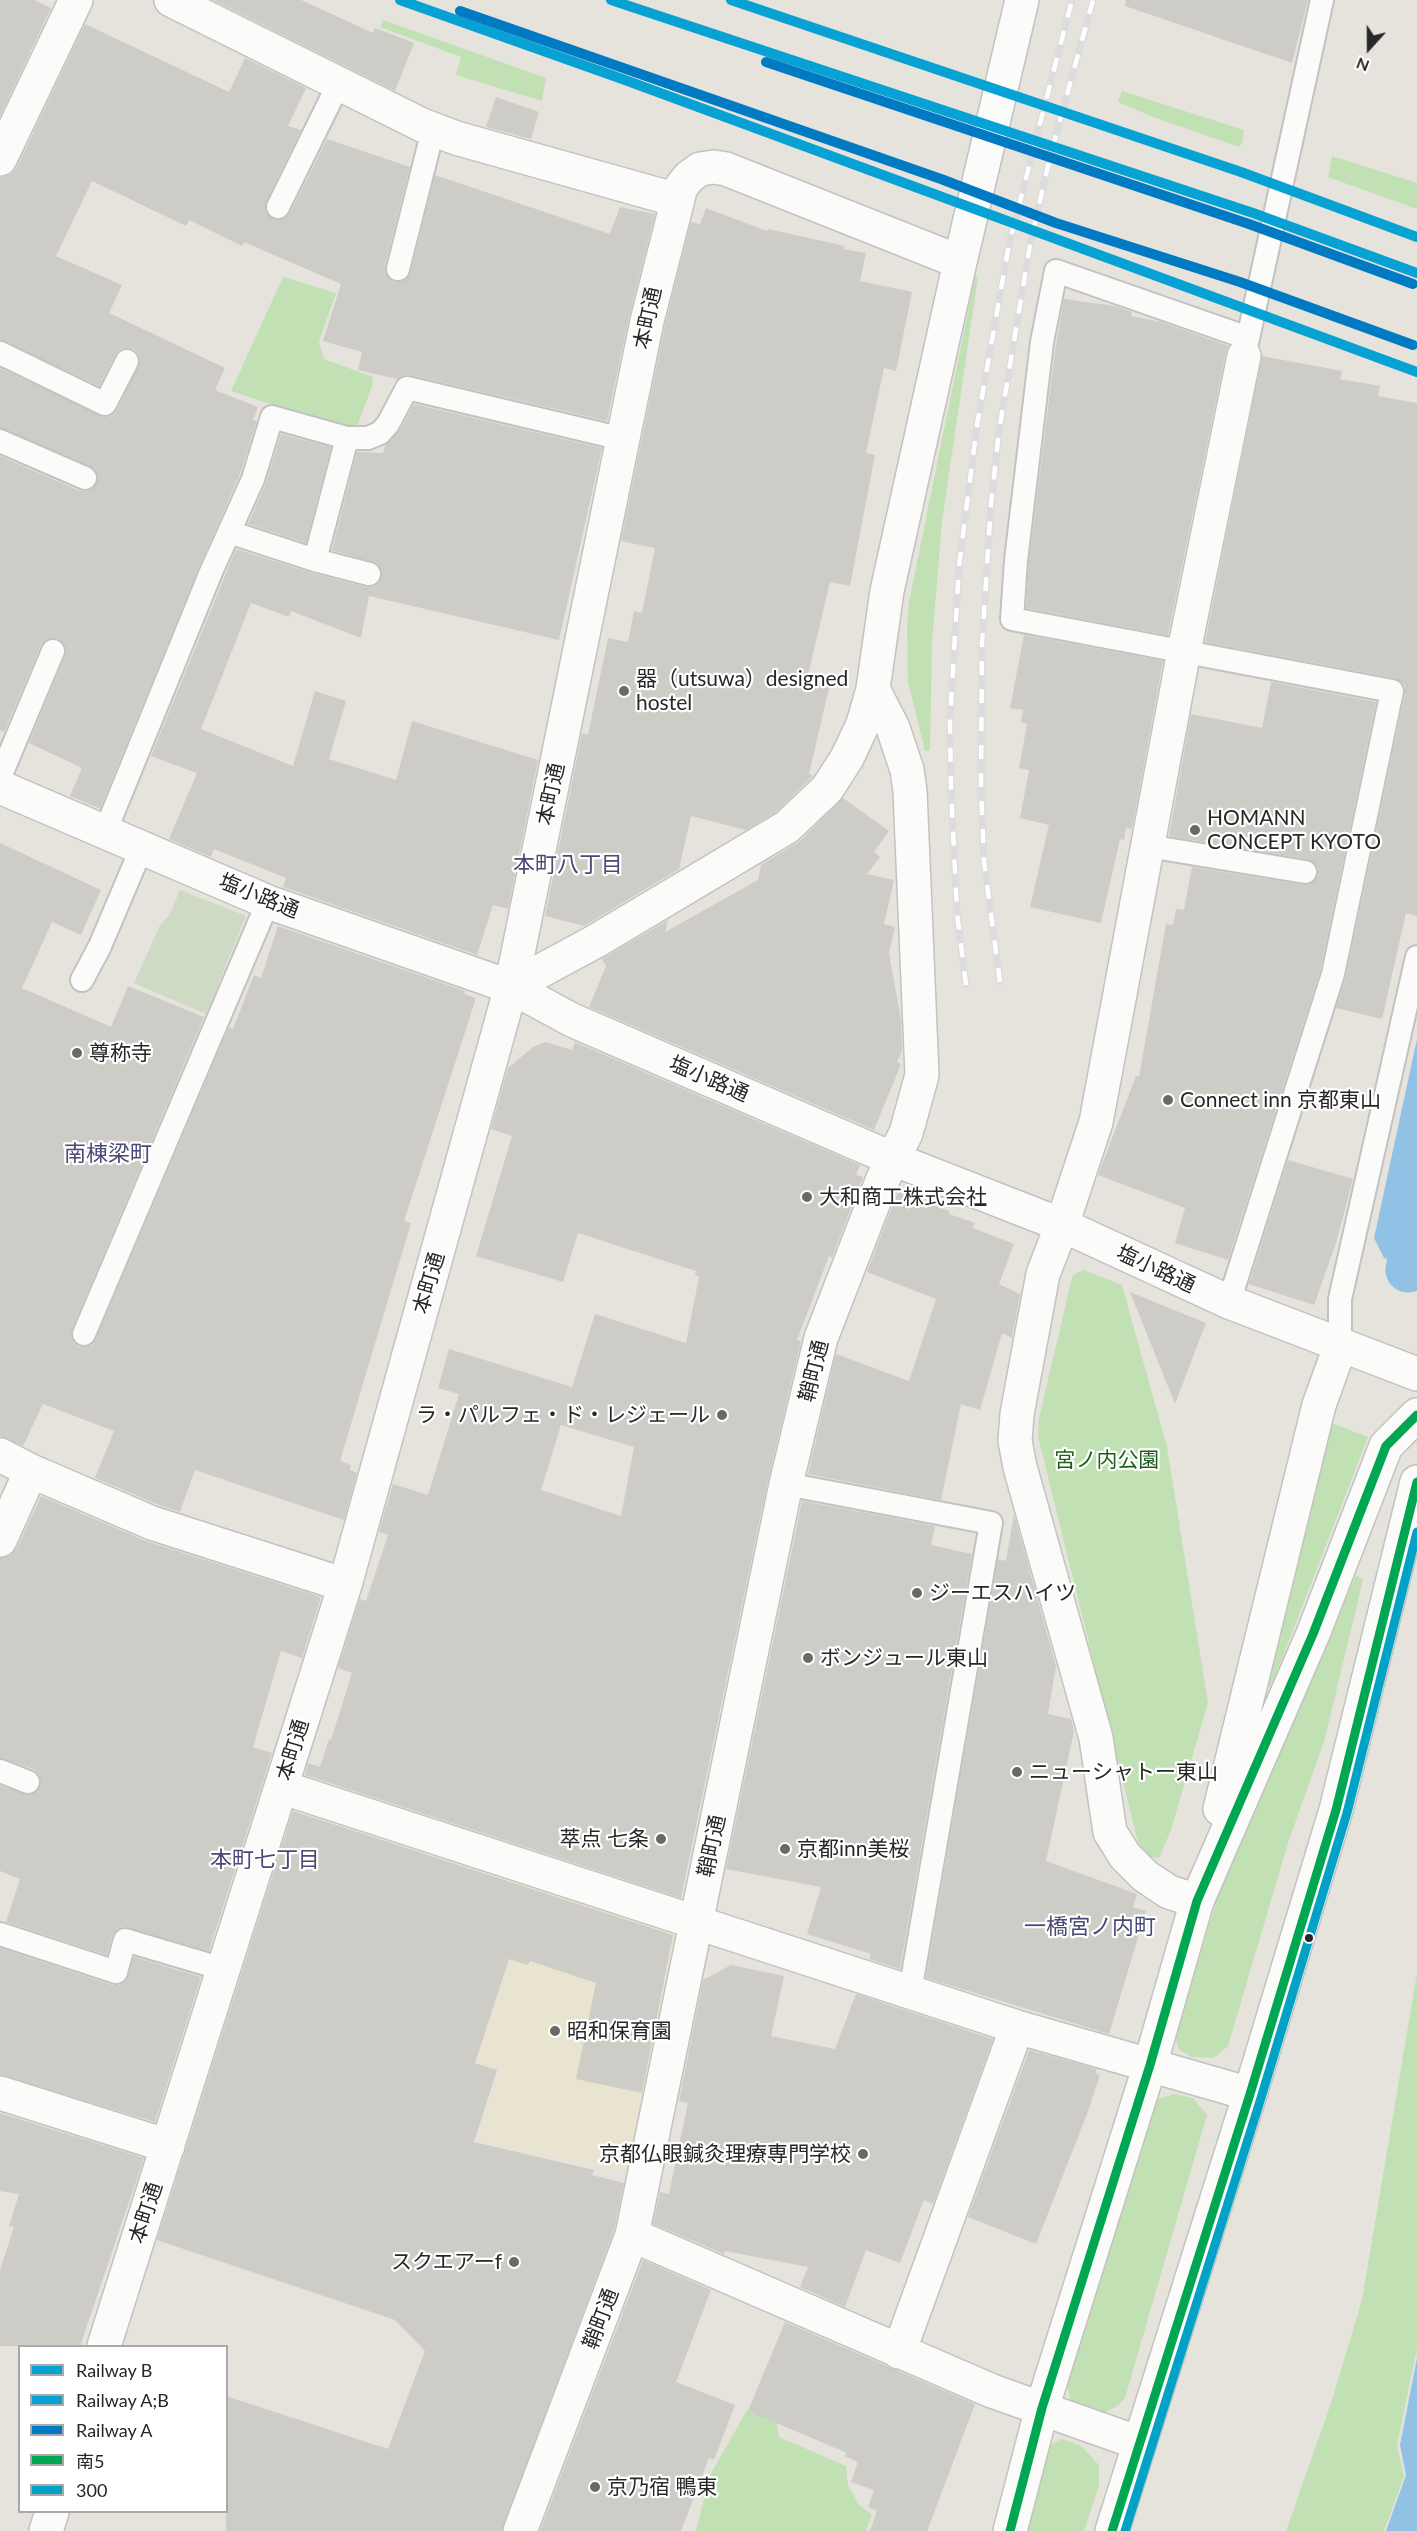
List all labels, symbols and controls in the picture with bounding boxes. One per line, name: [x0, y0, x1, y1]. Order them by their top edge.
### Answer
north arrow: [1339, 18, 1399, 78]
text: N: [1353, 54, 1372, 76]
street label: 本町通: [629, 285, 667, 351]
place label: 器（utsuwa）designed hostel: [636, 666, 848, 716]
marker: 器（utsuwa）designed hostel: [617, 684, 631, 698]
street label: 本町通: [532, 761, 570, 827]
place label: HOMANN CONCEPT KYOTO: [1207, 805, 1381, 855]
marker: HOMANN CONCEPT KYOTO: [1188, 823, 1202, 837]
district label: 本町八丁目: [513, 852, 623, 878]
street label: 塩小路通: [215, 869, 303, 923]
place label: 尊称寺: [89, 1040, 152, 1066]
marker: 尊称寺: [70, 1046, 84, 1060]
street label: 塩小路通: [665, 1051, 753, 1107]
place label: Connect inn 京都東山: [1180, 1087, 1381, 1113]
marker: Connect inn 京都東山: [1161, 1093, 1175, 1107]
district label: 南棟梁町: [64, 1141, 152, 1167]
place label: 大和商工株式会社: [819, 1184, 987, 1210]
marker: 大和商工株式会社: [800, 1190, 814, 1204]
street label: 塩小路通: [1113, 1240, 1199, 1298]
street label: 本町通: [408, 1249, 450, 1317]
street label: 鞘町通: [794, 1337, 834, 1405]
place label: ラ・パルフェ・ド・レジェール: [416, 1402, 710, 1428]
marker: ラ・パルフェ・ド・レジェール: [715, 1408, 729, 1422]
park label: 宮ノ内公園: [1055, 1447, 1159, 1473]
place label: ジーエスハイツ: [929, 1580, 1076, 1606]
marker: ジーエスハイツ: [910, 1586, 924, 1600]
place label: ボンジュール東山: [820, 1645, 988, 1671]
marker: ボンジュール東山: [801, 1651, 815, 1665]
street label: 本町通: [272, 1716, 314, 1784]
place label: ニューシャトー東山: [1029, 1759, 1218, 1785]
marker: ニューシャトー東山: [1010, 1765, 1024, 1779]
street label: 鞘町通: [693, 1813, 731, 1879]
place label: 萃点 七条: [560, 1826, 649, 1852]
marker: 萃点 七条: [654, 1832, 668, 1846]
place label: 京都inn美桜: [797, 1836, 909, 1862]
marker: 京都inn美桜: [778, 1842, 792, 1856]
district label: 本町七丁目: [210, 1847, 320, 1873]
district label: 一橋宮ノ内町: [1024, 1914, 1156, 1940]
unlabelled marker: [1303, 1932, 1315, 1944]
place label: 昭和保育園: [567, 2018, 672, 2044]
marker: 昭和保育園: [548, 2024, 562, 2038]
place label: 京都仏眼鍼灸理療専門学校: [599, 2141, 851, 2167]
marker: 京都仏眼鍼灸理療専門学校: [856, 2147, 870, 2161]
street label: 本町通: [124, 2179, 168, 2247]
place label: スクエアーf: [391, 2249, 502, 2275]
marker: スクエアーf: [507, 2255, 521, 2269]
street label: 鞘町通: [578, 2285, 624, 2353]
legend: [18, 2345, 228, 2513]
text: Railway B: [76, 2359, 153, 2381]
text: Railway A;B: [76, 2389, 169, 2411]
text: Railway A: [76, 2419, 152, 2441]
text: 南5: [76, 2450, 104, 2472]
place label: 京乃宿 鴨東: [607, 2474, 717, 2500]
text: 300: [76, 2479, 107, 2501]
marker: 京乃宿 鴨東: [588, 2480, 602, 2494]

